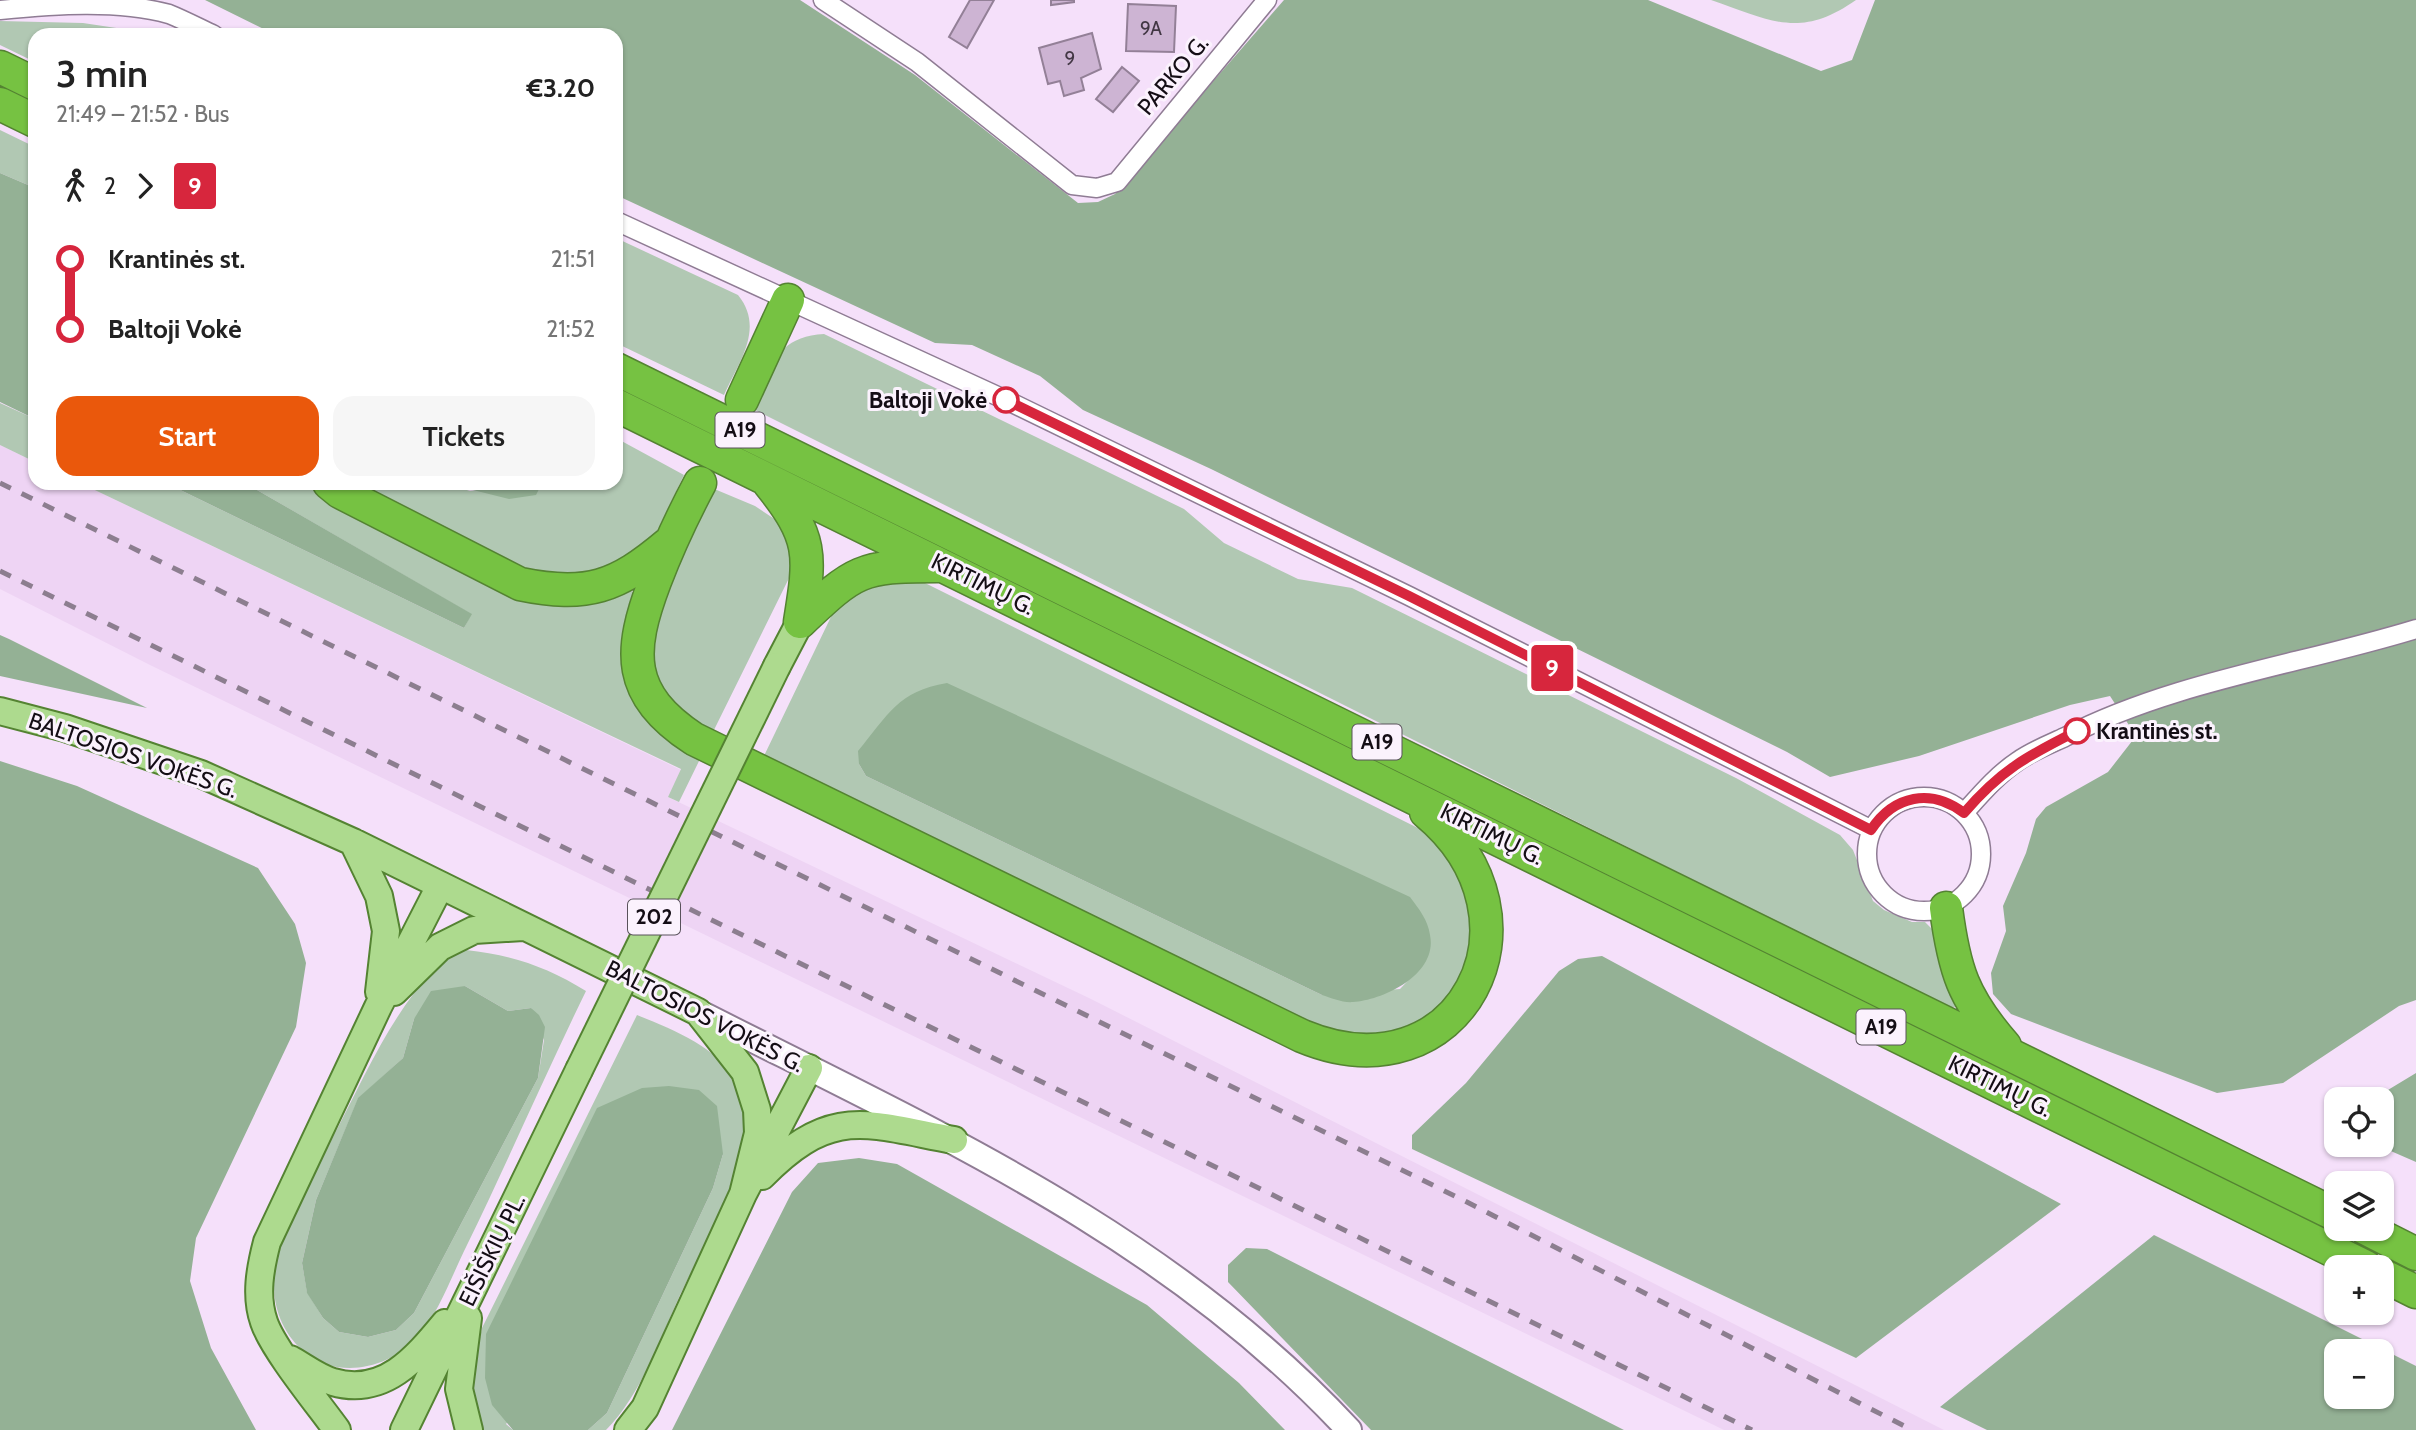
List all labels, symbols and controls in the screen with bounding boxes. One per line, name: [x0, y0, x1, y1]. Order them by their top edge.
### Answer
house number: 9A: [1140, 17, 1162, 40]
street label: PARKO G.: [1131, 29, 1215, 121]
house number: 9: [1065, 47, 1075, 70]
text: 3 min: [56, 50, 148, 97]
text: €3.20: [526, 72, 595, 104]
text: 21:49 – 21:52 · Bus: [56, 100, 229, 128]
icon: walk: [56, 167, 94, 205]
icon: forward: [126, 167, 164, 205]
text: 9: [188, 171, 202, 200]
text: 2: [104, 172, 116, 200]
text: Krantinės st.: [108, 243, 245, 275]
text: 21:51: [551, 245, 595, 273]
text: Baltoji Vokė: [108, 313, 242, 345]
text: 21:52: [546, 315, 595, 343]
place label: Baltoji Vokė: [869, 386, 987, 414]
marker: Baltoji Vokė: [993, 387, 1019, 413]
button: Start: [56, 396, 319, 476]
button: Tickets: [333, 396, 595, 476]
road number: A19: [716, 412, 764, 448]
street label: KIRTIMŲ G.: [927, 547, 1039, 621]
line badge: 9: [1529, 645, 1575, 691]
text: 9: [1545, 653, 1559, 682]
street label: BALTOSIOS VOKĖS G.: [25, 706, 241, 804]
place label: Krantinės st.: [2096, 717, 2218, 745]
marker: Krantinės st.: [2064, 718, 2090, 744]
road number: A19: [1352, 724, 1402, 760]
street label: KIRTIMŲ G.: [1436, 797, 1548, 871]
road number: 202: [628, 900, 680, 934]
street label: BALTOSIOS VOKĖS G.: [601, 954, 809, 1078]
road number: A19: [1856, 1010, 1906, 1044]
street label: KIRTIMŲ G.: [1944, 1049, 2056, 1123]
map controls: [2324, 1087, 2394, 1409]
button: locate: [2324, 1087, 2394, 1157]
button: layers: [2324, 1171, 2394, 1241]
street label: EIŠIŠKIŲ PL.: [452, 1189, 531, 1311]
button: +: [2324, 1255, 2394, 1325]
button: −: [2324, 1339, 2394, 1409]

